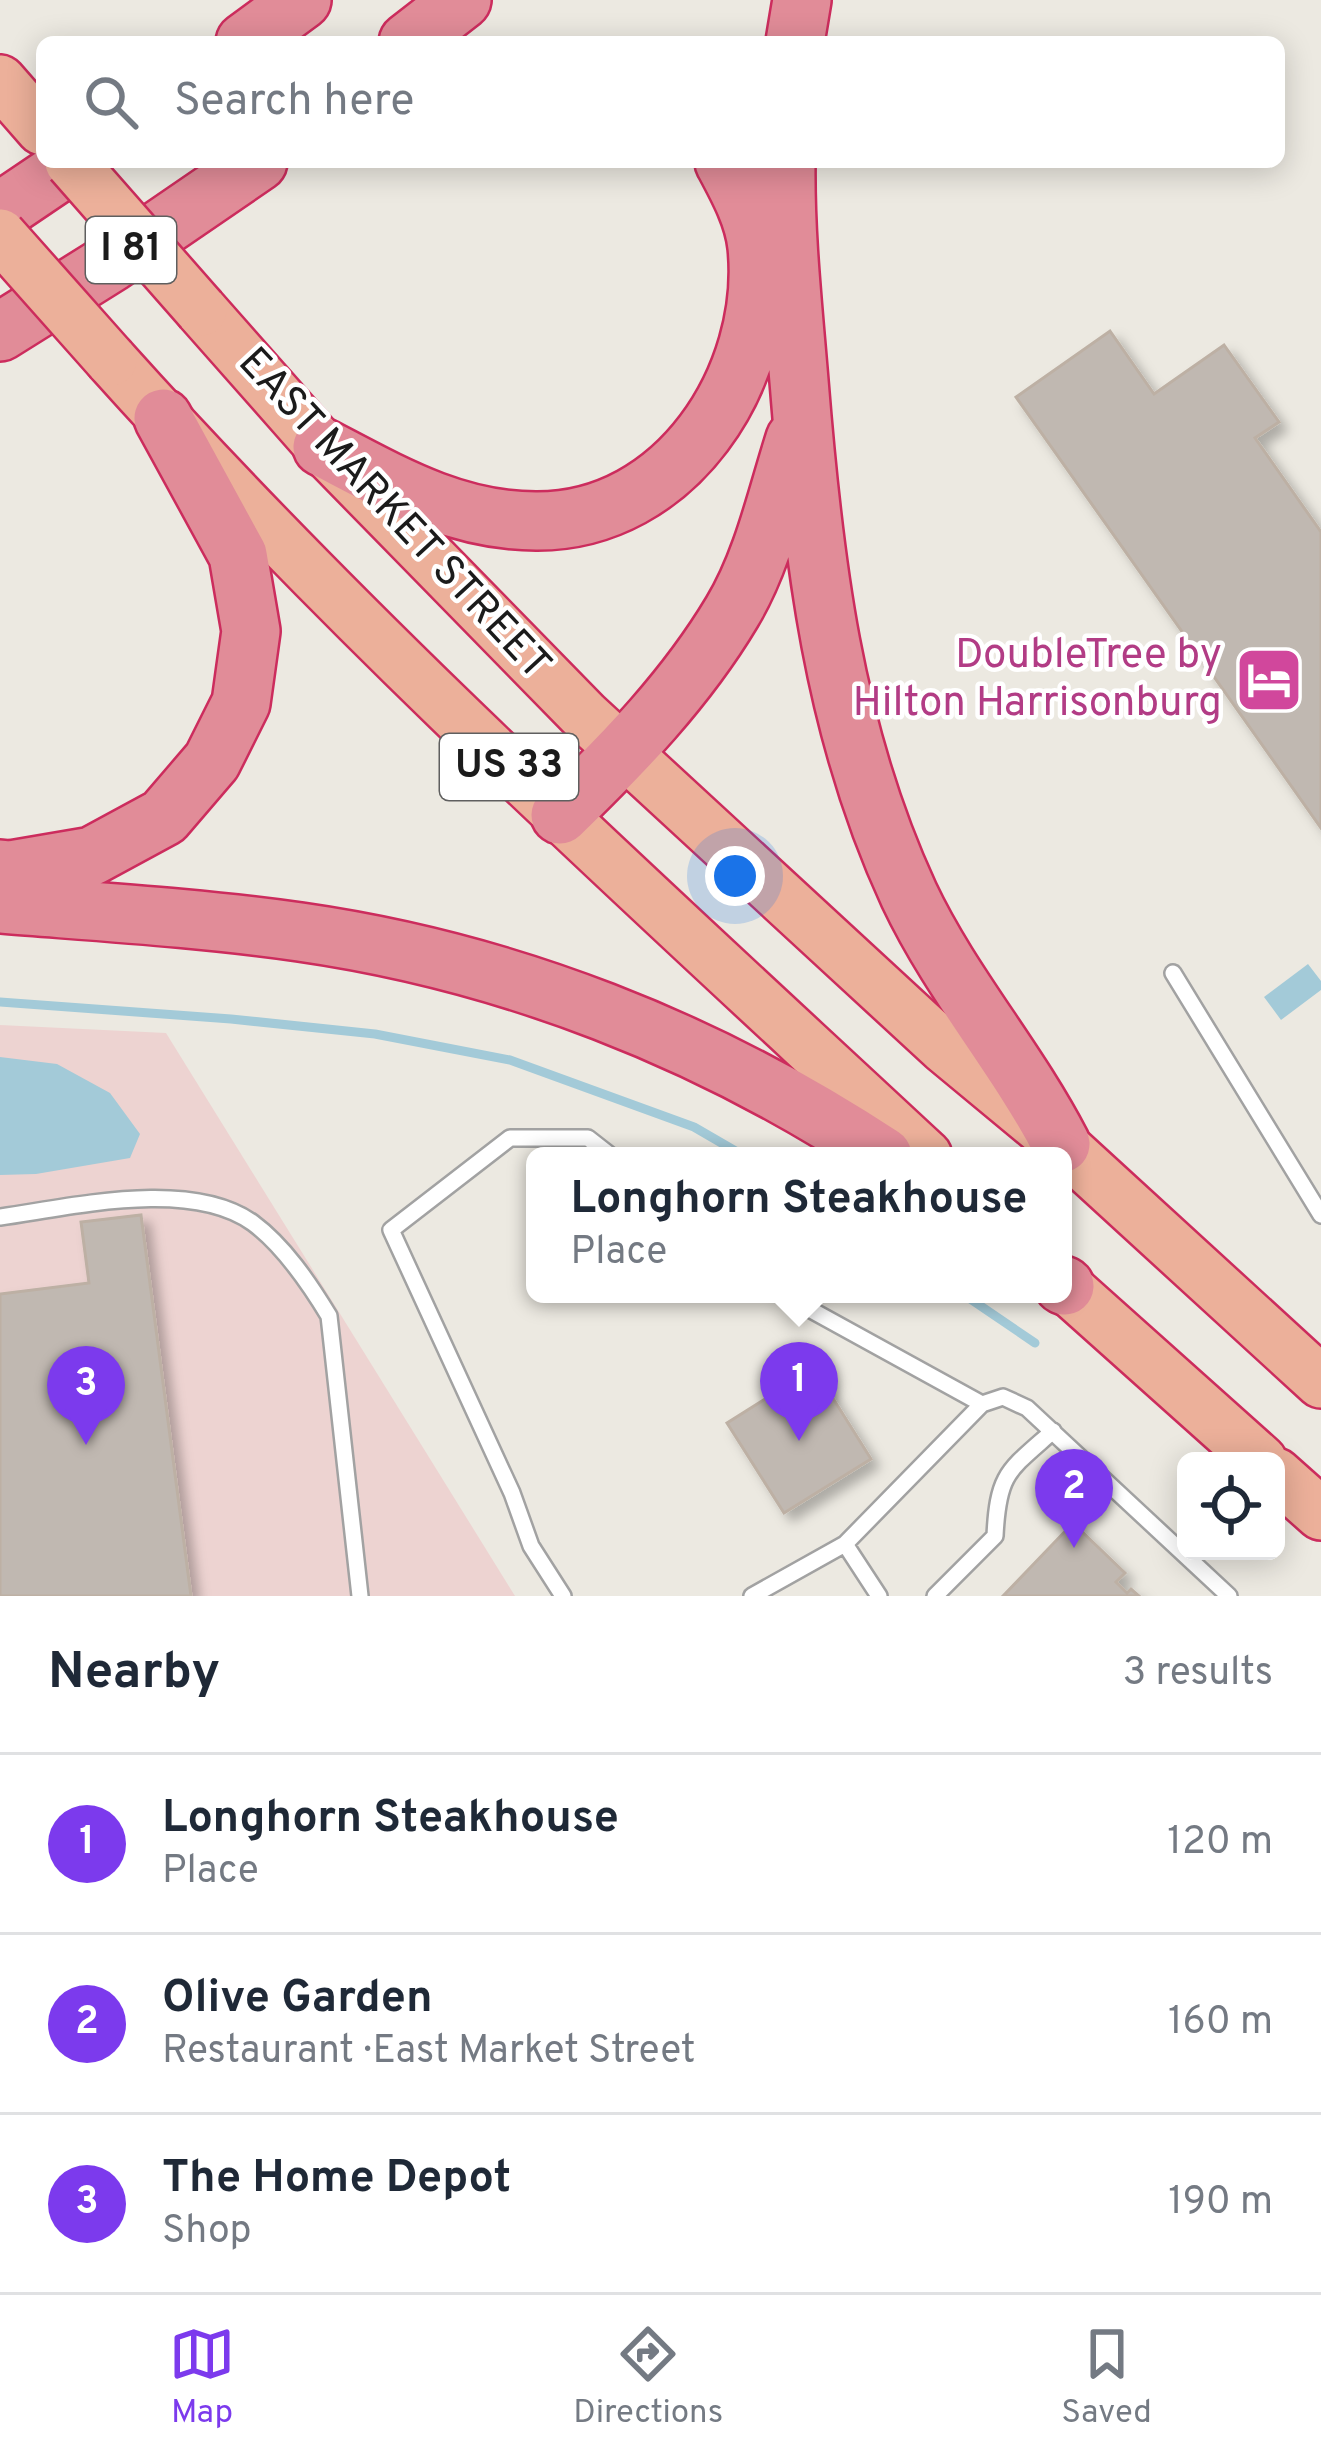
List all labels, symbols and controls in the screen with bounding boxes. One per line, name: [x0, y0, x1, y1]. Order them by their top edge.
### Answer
search box: [36, 36, 1285, 168]
icon: search: [78, 69, 144, 135]
text: Search here: [174, 74, 414, 131]
road number: I 81: [86, 217, 176, 283]
street label: EAST MARKET STREET: [225, 338, 561, 692]
place label: DoubleTree by Hilton Harrisonburg: [852, 630, 1222, 731]
hotel icon: DoubleTree by Hilton Harrisonburg: [1234, 645, 1304, 715]
road number: US 33: [440, 734, 578, 800]
your location: [705, 846, 765, 906]
popup: [526, 1147, 1072, 1303]
text: Longhorn Steakhouse: [571, 1172, 1027, 1229]
text: Place: [571, 1229, 667, 1278]
pin: 1: [760, 1342, 838, 1441]
pin: 3: [47, 1346, 125, 1445]
pin: 2: [1035, 1449, 1113, 1548]
map controls: [1177, 1452, 1285, 1560]
button: locate: [1177, 1452, 1285, 1560]
text: Nearby: [48, 1642, 220, 1707]
text: 3 results: [1123, 1650, 1273, 1699]
text: Longhorn Steakhouse: [162, 1791, 619, 1848]
text: 1: [79, 1819, 95, 1868]
text: 120 m: [1167, 1819, 1273, 1868]
text: Place: [162, 1848, 259, 1897]
text: Olive Garden: [162, 1971, 433, 2028]
text: 2: [75, 1999, 99, 2048]
text: 160 m: [1168, 1999, 1273, 2048]
text: Restaurant · East Market Street: [162, 2028, 695, 2077]
text: The Home Depot: [162, 2151, 511, 2208]
text: 3: [75, 2179, 99, 2228]
text: 190 m: [1168, 2179, 1273, 2228]
text: Shop: [162, 2208, 252, 2257]
tab: Map: [169, 2321, 235, 2435]
tab: Directions: [573, 2321, 723, 2435]
tab: Saved: [1061, 2321, 1152, 2435]

